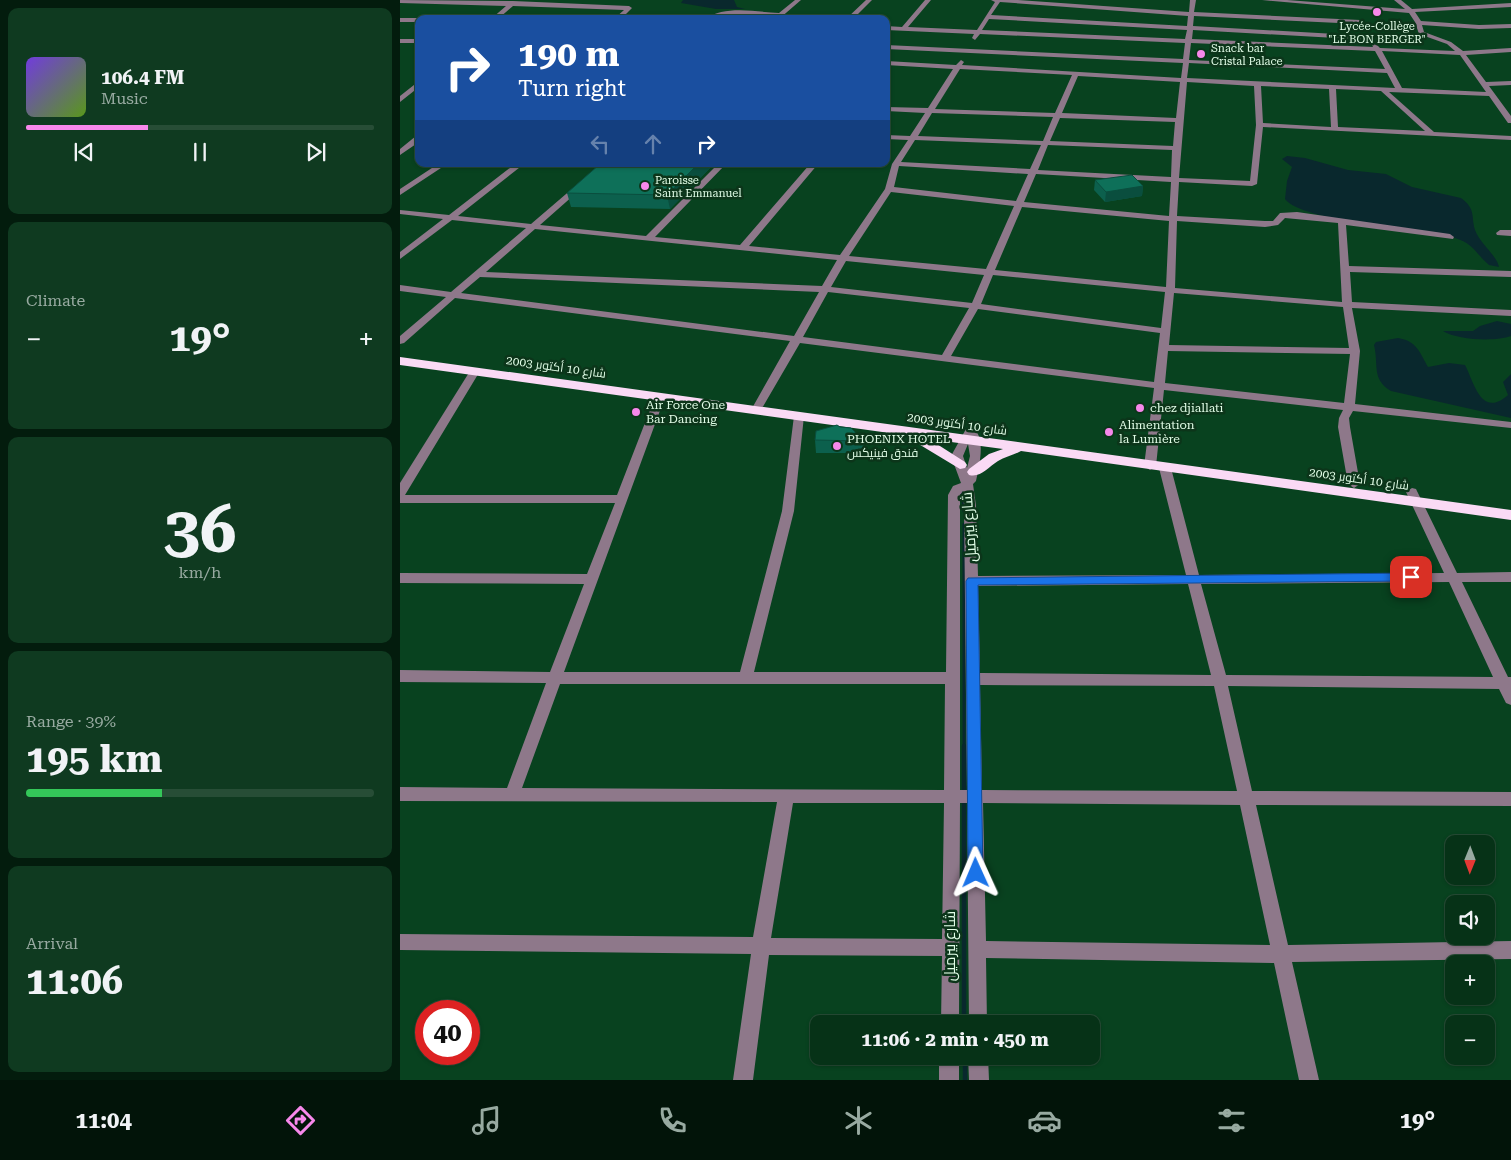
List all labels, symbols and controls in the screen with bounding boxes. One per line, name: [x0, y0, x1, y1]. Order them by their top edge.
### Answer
marker: Lycée-Collège "LE BON BERGER": [1371, 6, 1383, 18]
place label: Lycée-Collège "LE BON BERGER": [1328, 20, 1426, 46]
text: 190 m: [518, 34, 619, 75]
icon: right: [435, 35, 500, 100]
place label: Snack bar Cristal Palace: [1211, 42, 1283, 68]
marker: Snack bar Cristal Palace: [1195, 48, 1207, 60]
text: 106.4 FM: [101, 66, 184, 89]
text: Turn right: [518, 76, 626, 101]
text: Music: [101, 89, 148, 108]
icon: left: [586, 130, 614, 158]
icon: ahead: [639, 130, 667, 158]
icon: right: [692, 130, 720, 158]
icon: previous: [70, 138, 98, 166]
icon: pause: [186, 138, 214, 166]
icon: next: [302, 138, 330, 166]
place label: Paroisse Saint Emmanuel: [655, 174, 742, 200]
marker: Paroisse Saint Emmanuel: [639, 180, 651, 192]
text: Climate: [26, 291, 85, 310]
text: 19°: [169, 316, 231, 360]
text: −: [26, 323, 42, 356]
text: +: [358, 323, 374, 356]
street label: شارع 10 أكتوبر 2003: [505, 352, 607, 382]
place label: Air Force One Bar Dancing: [646, 398, 726, 426]
place label: chez djiallati: [1150, 401, 1224, 415]
marker: chez djiallati: [1134, 402, 1146, 414]
marker: Air Force One Bar Dancing: [630, 406, 642, 418]
street label: شارع 10 أكتوبر 2003: [906, 409, 1008, 439]
place label: Alimentation la Lumière: [1119, 418, 1195, 446]
marker: Alimentation la Lumière: [1103, 426, 1115, 438]
place label: PHOENIX HOTEL فندق فينيكس: [847, 432, 950, 460]
marker: PHOENIX HOTEL فندق فينيكس: [831, 440, 843, 452]
street label: شارع 10 أكتوبر 2003: [1308, 464, 1410, 494]
street label: شارع بيرميل: [958, 491, 982, 563]
text: 36: [164, 492, 236, 568]
pin: [1390, 556, 1432, 598]
text: km/h: [179, 563, 221, 582]
icon: arrive: [1397, 563, 1425, 591]
text: Range · 39%: [26, 712, 116, 731]
text: 195 km: [26, 737, 162, 781]
north arrow: [1445, 835, 1495, 885]
map controls: [1445, 835, 1495, 1065]
position arrow: [949, 846, 1001, 898]
button: sound: [1445, 895, 1495, 945]
street label: شارع بيرميل: [941, 911, 961, 981]
text: Arrival: [26, 934, 78, 953]
button: +: [1445, 955, 1495, 1005]
text: 11:06: [26, 959, 123, 1003]
speed limit sign: 40: [415, 1000, 480, 1065]
button: −: [1445, 1015, 1495, 1065]
text: 11:06 · 2 min · 450 m: [861, 1028, 1049, 1051]
icon: directions: [283, 1103, 318, 1138]
icon: music: [469, 1103, 504, 1138]
icon: phone: [655, 1103, 690, 1138]
icon: climate: [841, 1103, 876, 1138]
icon: car: [1027, 1103, 1062, 1138]
icon: filters: [1214, 1103, 1249, 1138]
text: 11:04: [76, 1108, 132, 1133]
text: 19°: [1400, 1108, 1435, 1133]

